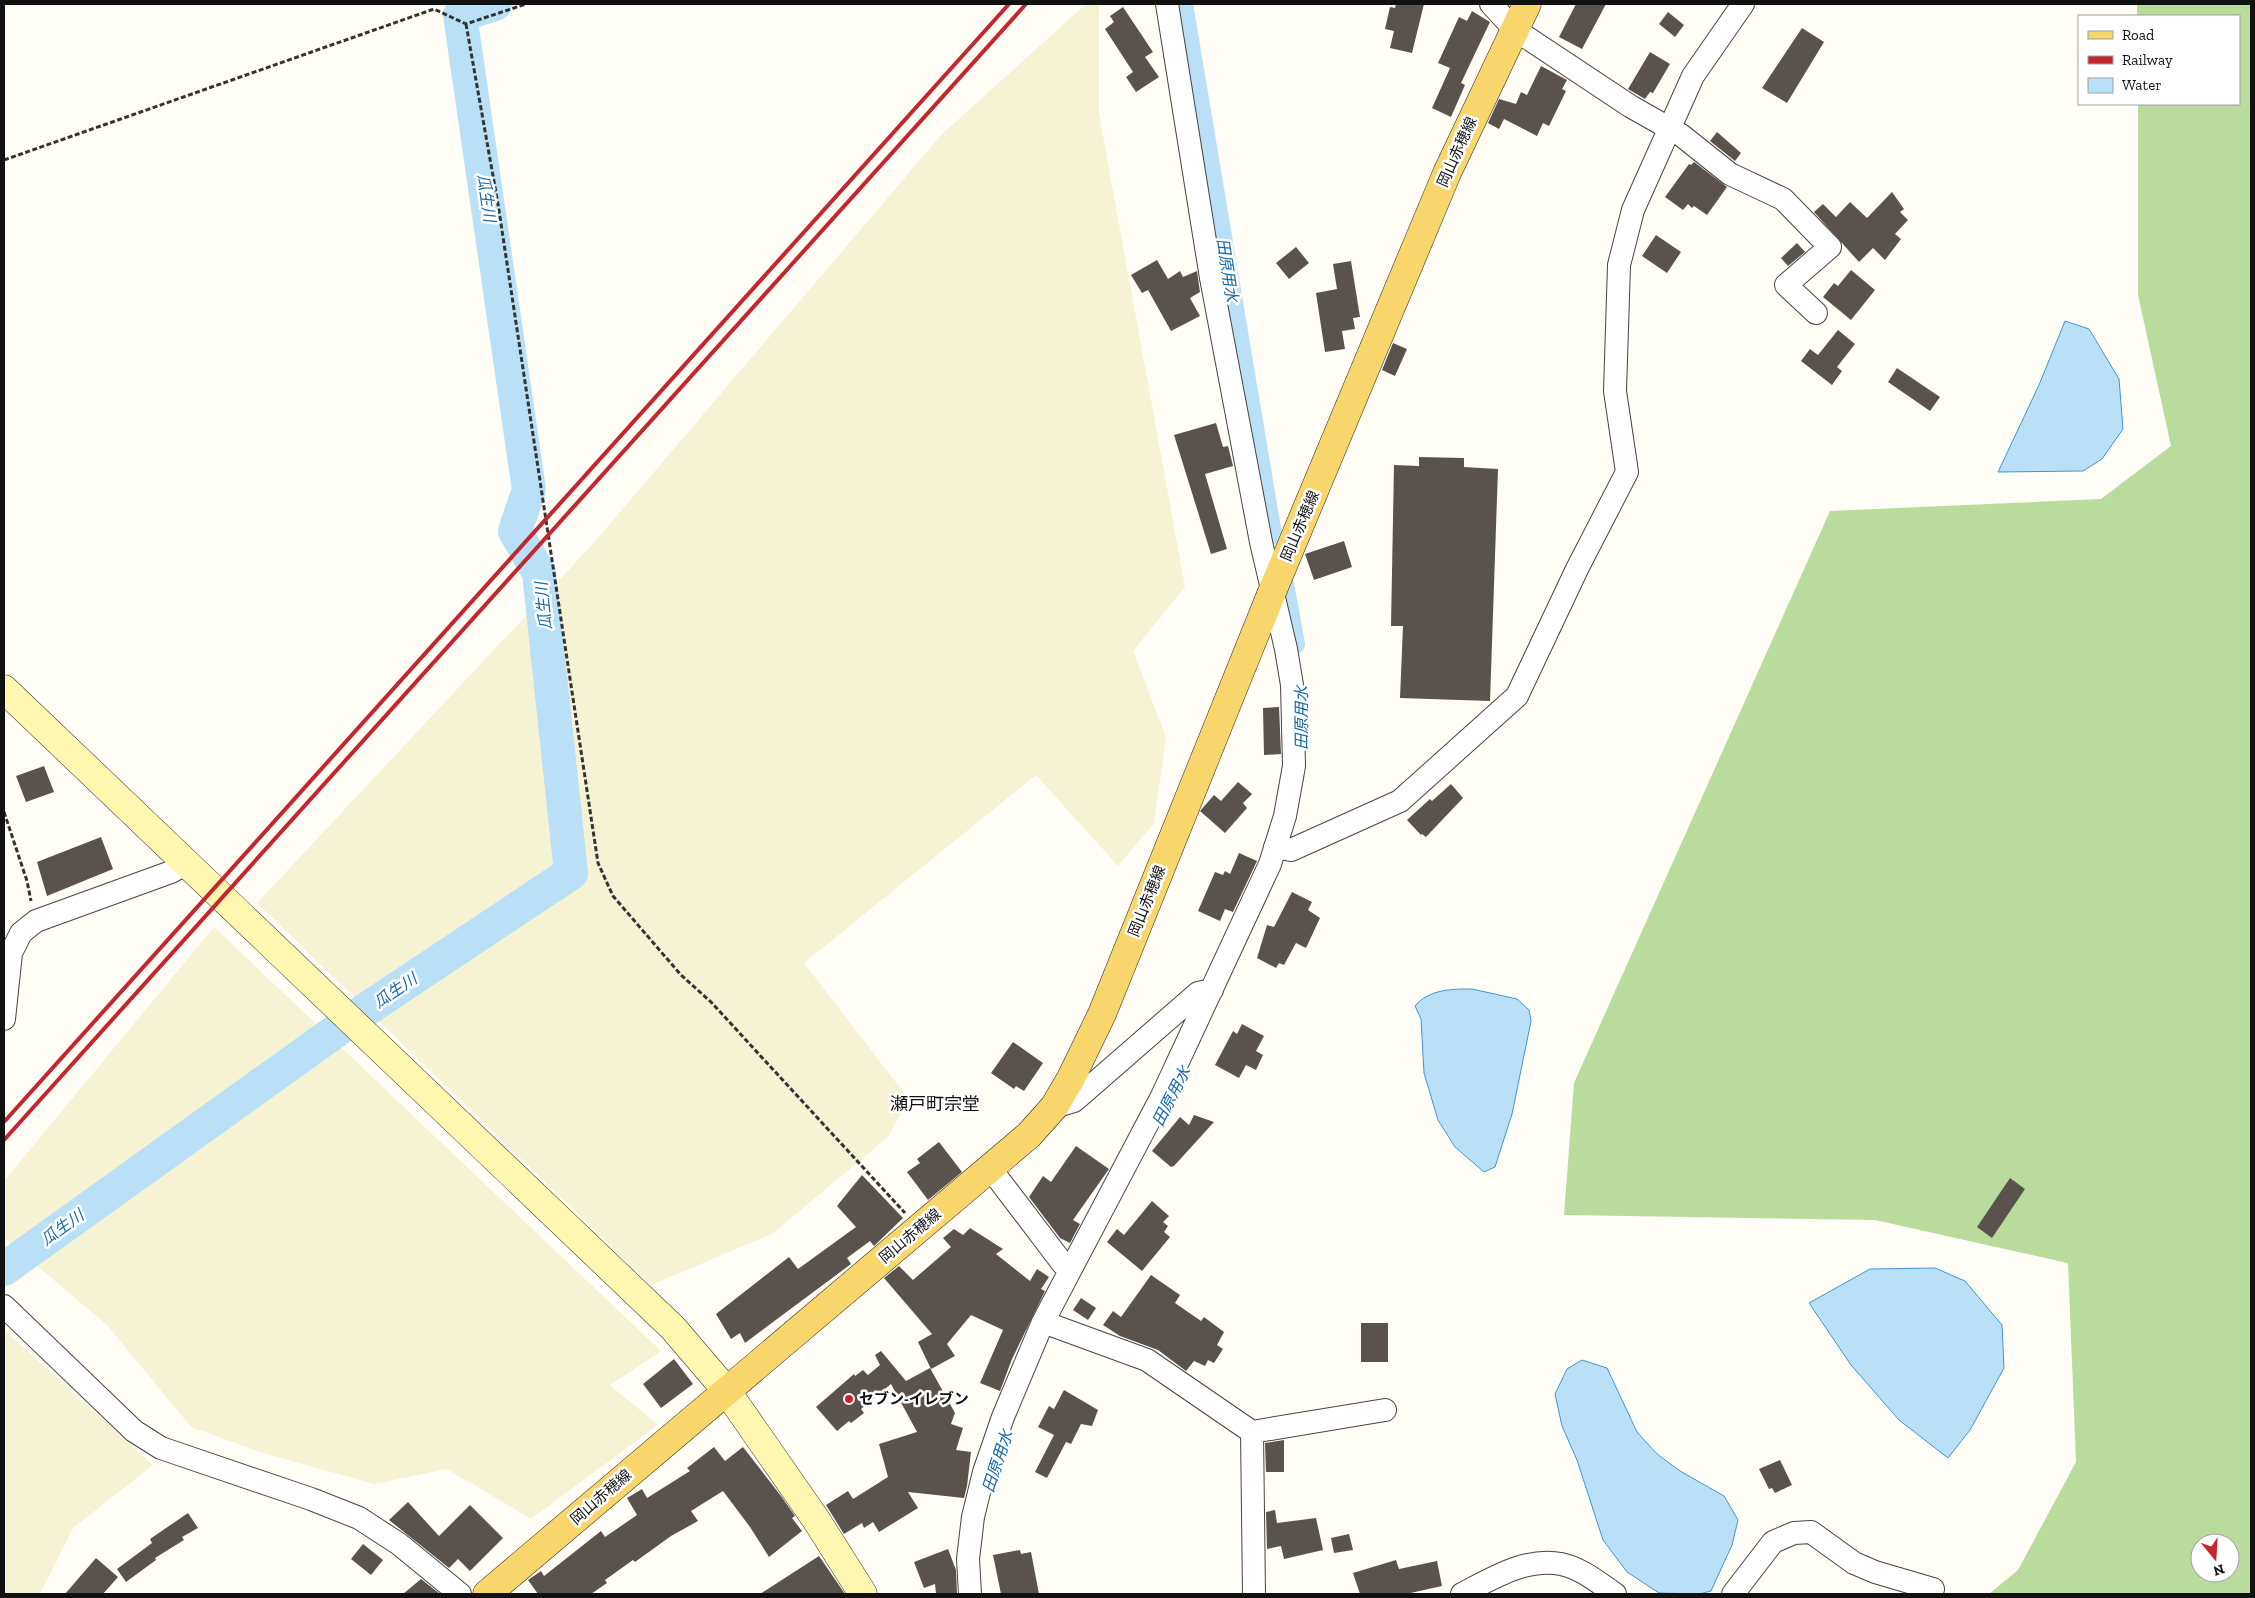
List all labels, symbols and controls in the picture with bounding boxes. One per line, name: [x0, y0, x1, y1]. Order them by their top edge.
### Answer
legend: [2078, 15, 2240, 105]
text: Road: [2122, 26, 2155, 44]
text: Railway: [2122, 51, 2173, 69]
text: Water: [2122, 76, 2162, 94]
street label: 岡山赤穂線: [1434, 114, 1480, 190]
water label: 瓜生川: [474, 173, 500, 225]
water label: 田原用水: [1213, 237, 1242, 305]
street label: 岡山赤穂線: [1277, 488, 1323, 564]
water label: 瓜生川: [531, 579, 555, 631]
water label: 田原用水: [1292, 684, 1311, 750]
street label: 岡山赤穂線: [1125, 863, 1169, 939]
water label: 瓜生川: [370, 968, 422, 1012]
water label: 田原用水: [1148, 1062, 1195, 1129]
district label: 瀬戸町宗堂: [890, 1093, 980, 1115]
water label: 瓜生川: [37, 1204, 89, 1249]
street label: 岡山赤穂線: [875, 1205, 945, 1267]
place label: セブン-イレブン: [859, 1390, 969, 1408]
marker: セブン-イレブン: [843, 1393, 855, 1405]
water label: 田原用水: [979, 1426, 1017, 1495]
street label: 岡山赤穂線: [567, 1466, 635, 1528]
north arrow: [2190, 1533, 2240, 1583]
text: N: [2211, 1560, 2227, 1580]

